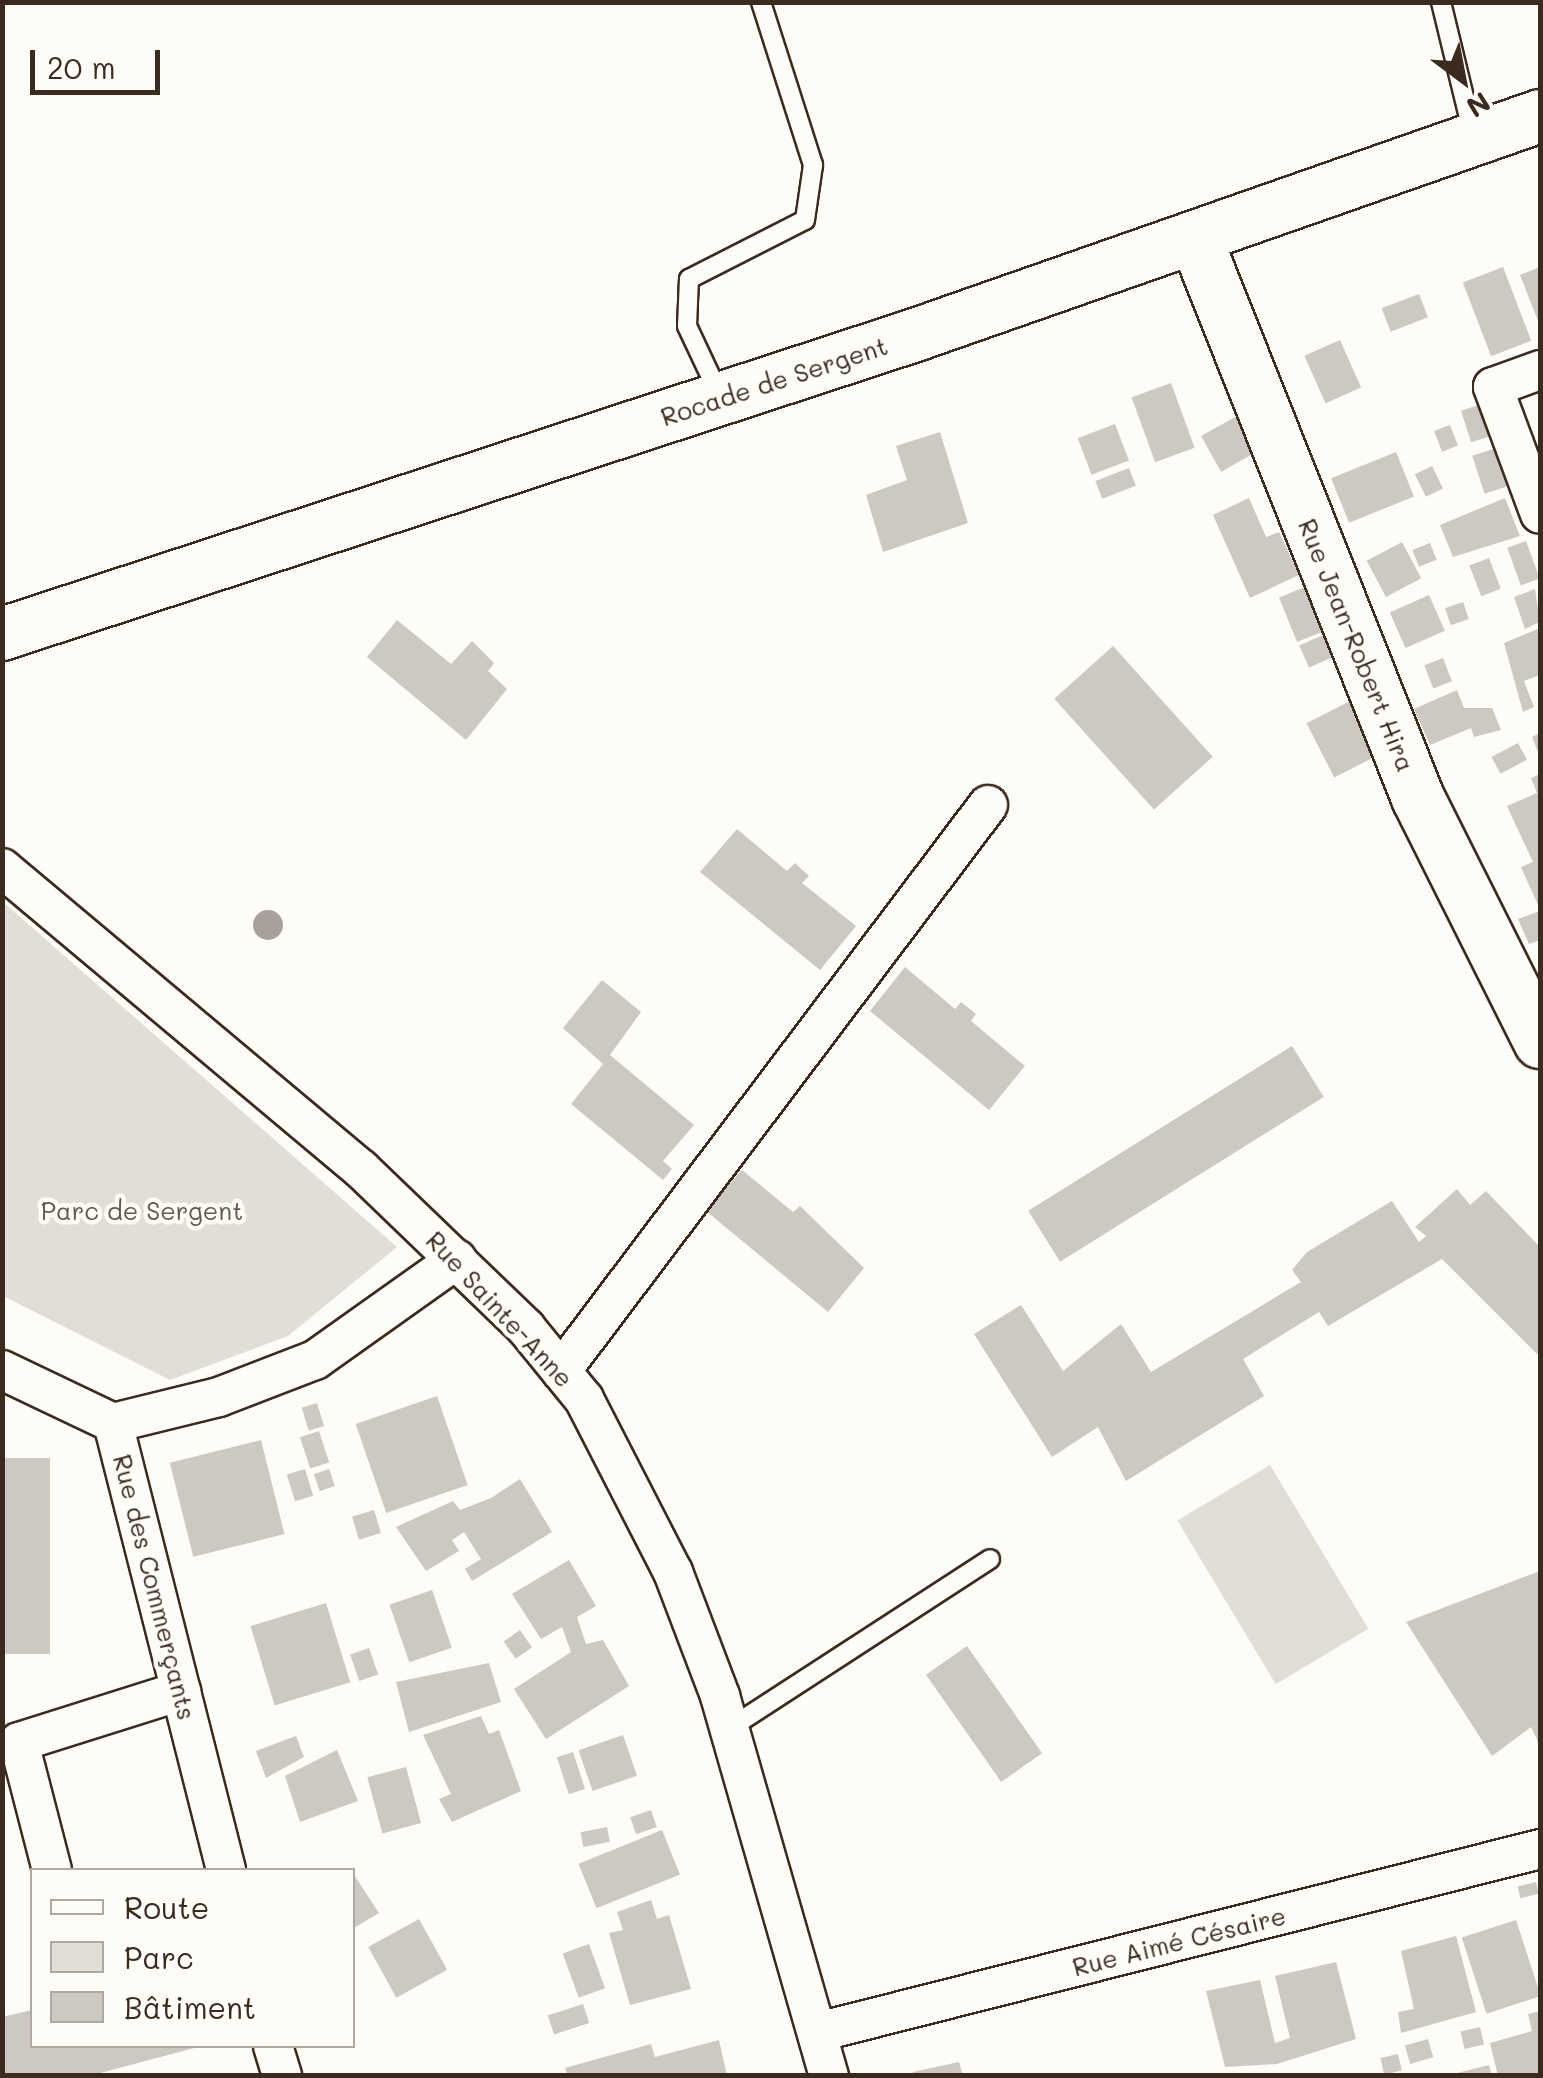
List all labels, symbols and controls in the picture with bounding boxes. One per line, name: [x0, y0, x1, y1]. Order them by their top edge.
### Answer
scale bar: [35, 30, 165, 92]
north arrow: [1413, 30, 1513, 130]
text: 20 m: [47, 47, 116, 87]
text: N: [1460, 85, 1497, 126]
street label: Rocade de Sergent: [657, 330, 891, 432]
street label: Rue Jean-Robert Hira: [1293, 514, 1421, 776]
park label: Parc de Sergent: [41, 1195, 243, 1225]
street label: Rue Sainte-Anne: [420, 1225, 580, 1393]
street label: Rue des Commerçants: [107, 1451, 203, 1723]
legend: [30, 1868, 355, 2048]
text: Route: [124, 1887, 209, 1927]
street label: Rue Aimé Césaire: [1069, 1900, 1289, 1982]
text: Parc: [124, 1937, 194, 1977]
text: Bâtiment: [124, 1987, 256, 2027]

